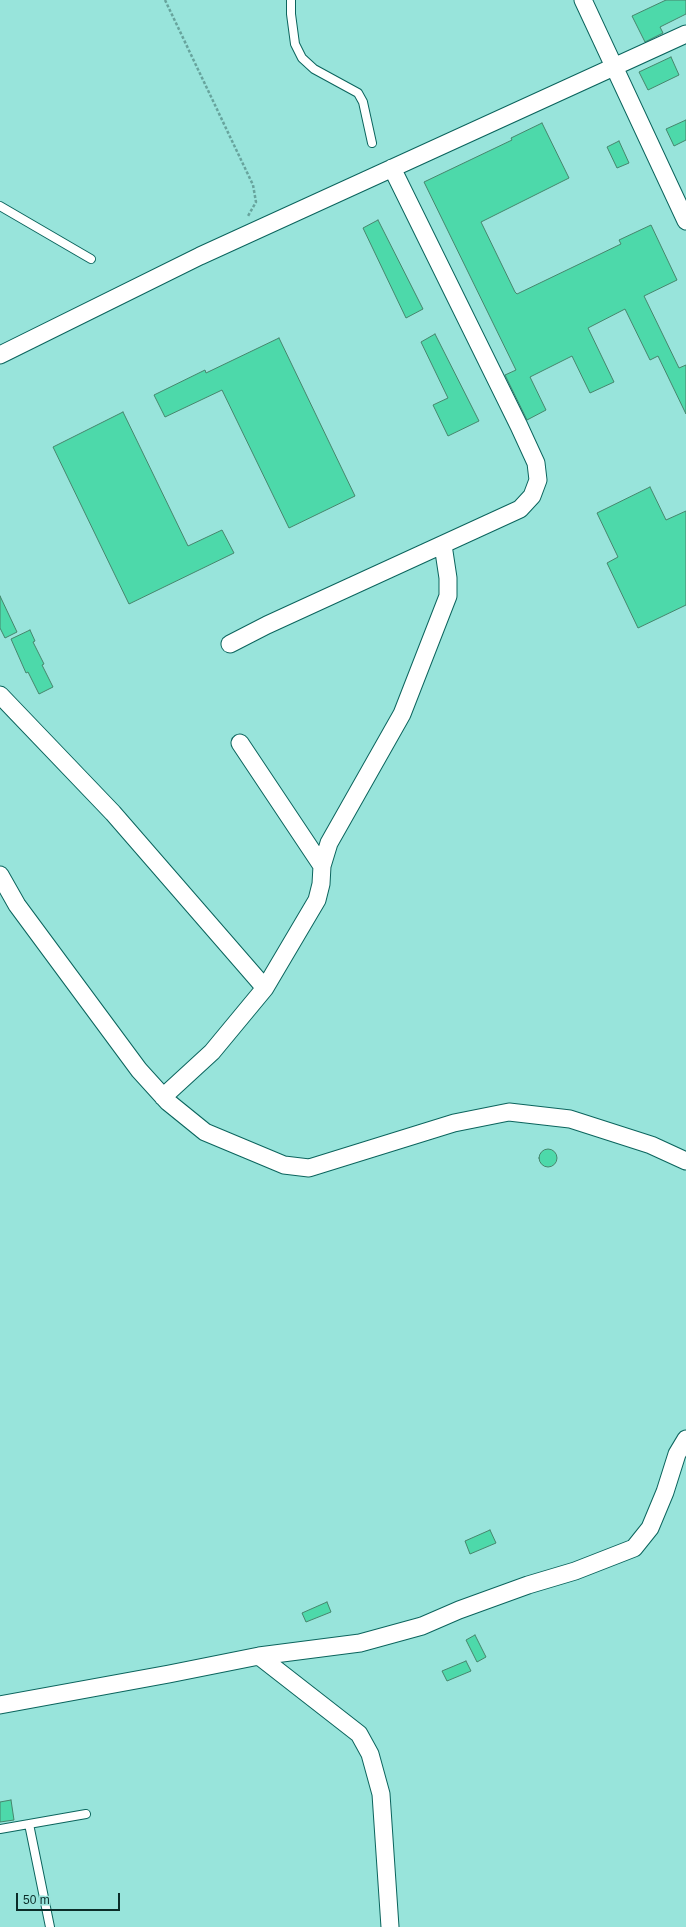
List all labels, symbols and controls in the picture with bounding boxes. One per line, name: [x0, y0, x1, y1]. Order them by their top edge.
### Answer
scale bar: [18, 1885, 122, 1911]
text: 50 m: [23, 1893, 50, 1907]

